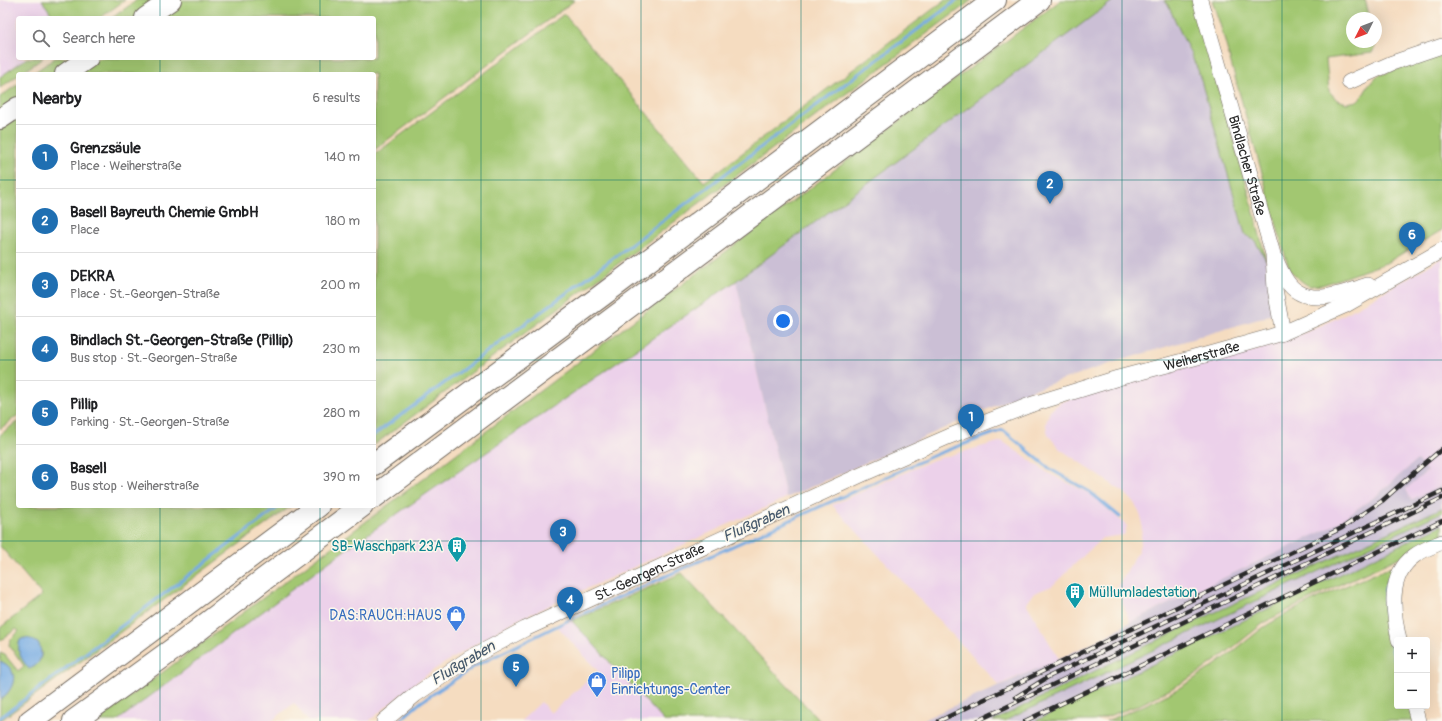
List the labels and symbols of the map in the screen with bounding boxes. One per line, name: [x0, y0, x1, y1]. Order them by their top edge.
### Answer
north arrow: [1346, 12, 1382, 48]
street label: Bindlacher Straße: [1225, 113, 1270, 218]
pin: 2: [1037, 171, 1063, 204]
pin: 6: [1399, 222, 1425, 255]
your location: [773, 311, 793, 331]
street label: Weiherstraße: [1162, 338, 1242, 375]
pin: 1: [958, 404, 984, 437]
water label: Flußgraben: [720, 500, 794, 547]
pin: 3: [550, 519, 576, 552]
building icon: SB-Waschpark 23A: [446, 535, 468, 563]
place label: SB-Waschpark 23A: [331, 538, 443, 555]
street label: St.-Georgen-Straße: [592, 540, 708, 605]
building icon: Müllumladestation: [1064, 581, 1086, 609]
place label: Müllumladestation: [1089, 584, 1197, 601]
pin: 4: [557, 587, 583, 620]
shop icon: DAS:RAUCH:HAUS: [445, 604, 467, 632]
place label: DAS:RAUCH:HAUS: [329, 607, 442, 624]
water label: Flußgraben: [428, 636, 500, 690]
pin: 5: [503, 654, 529, 687]
place label: Pilipp Einrichtungs-Center: [611, 665, 730, 698]
shop icon: Pilipp Einrichtungs-Center: [586, 670, 608, 698]

